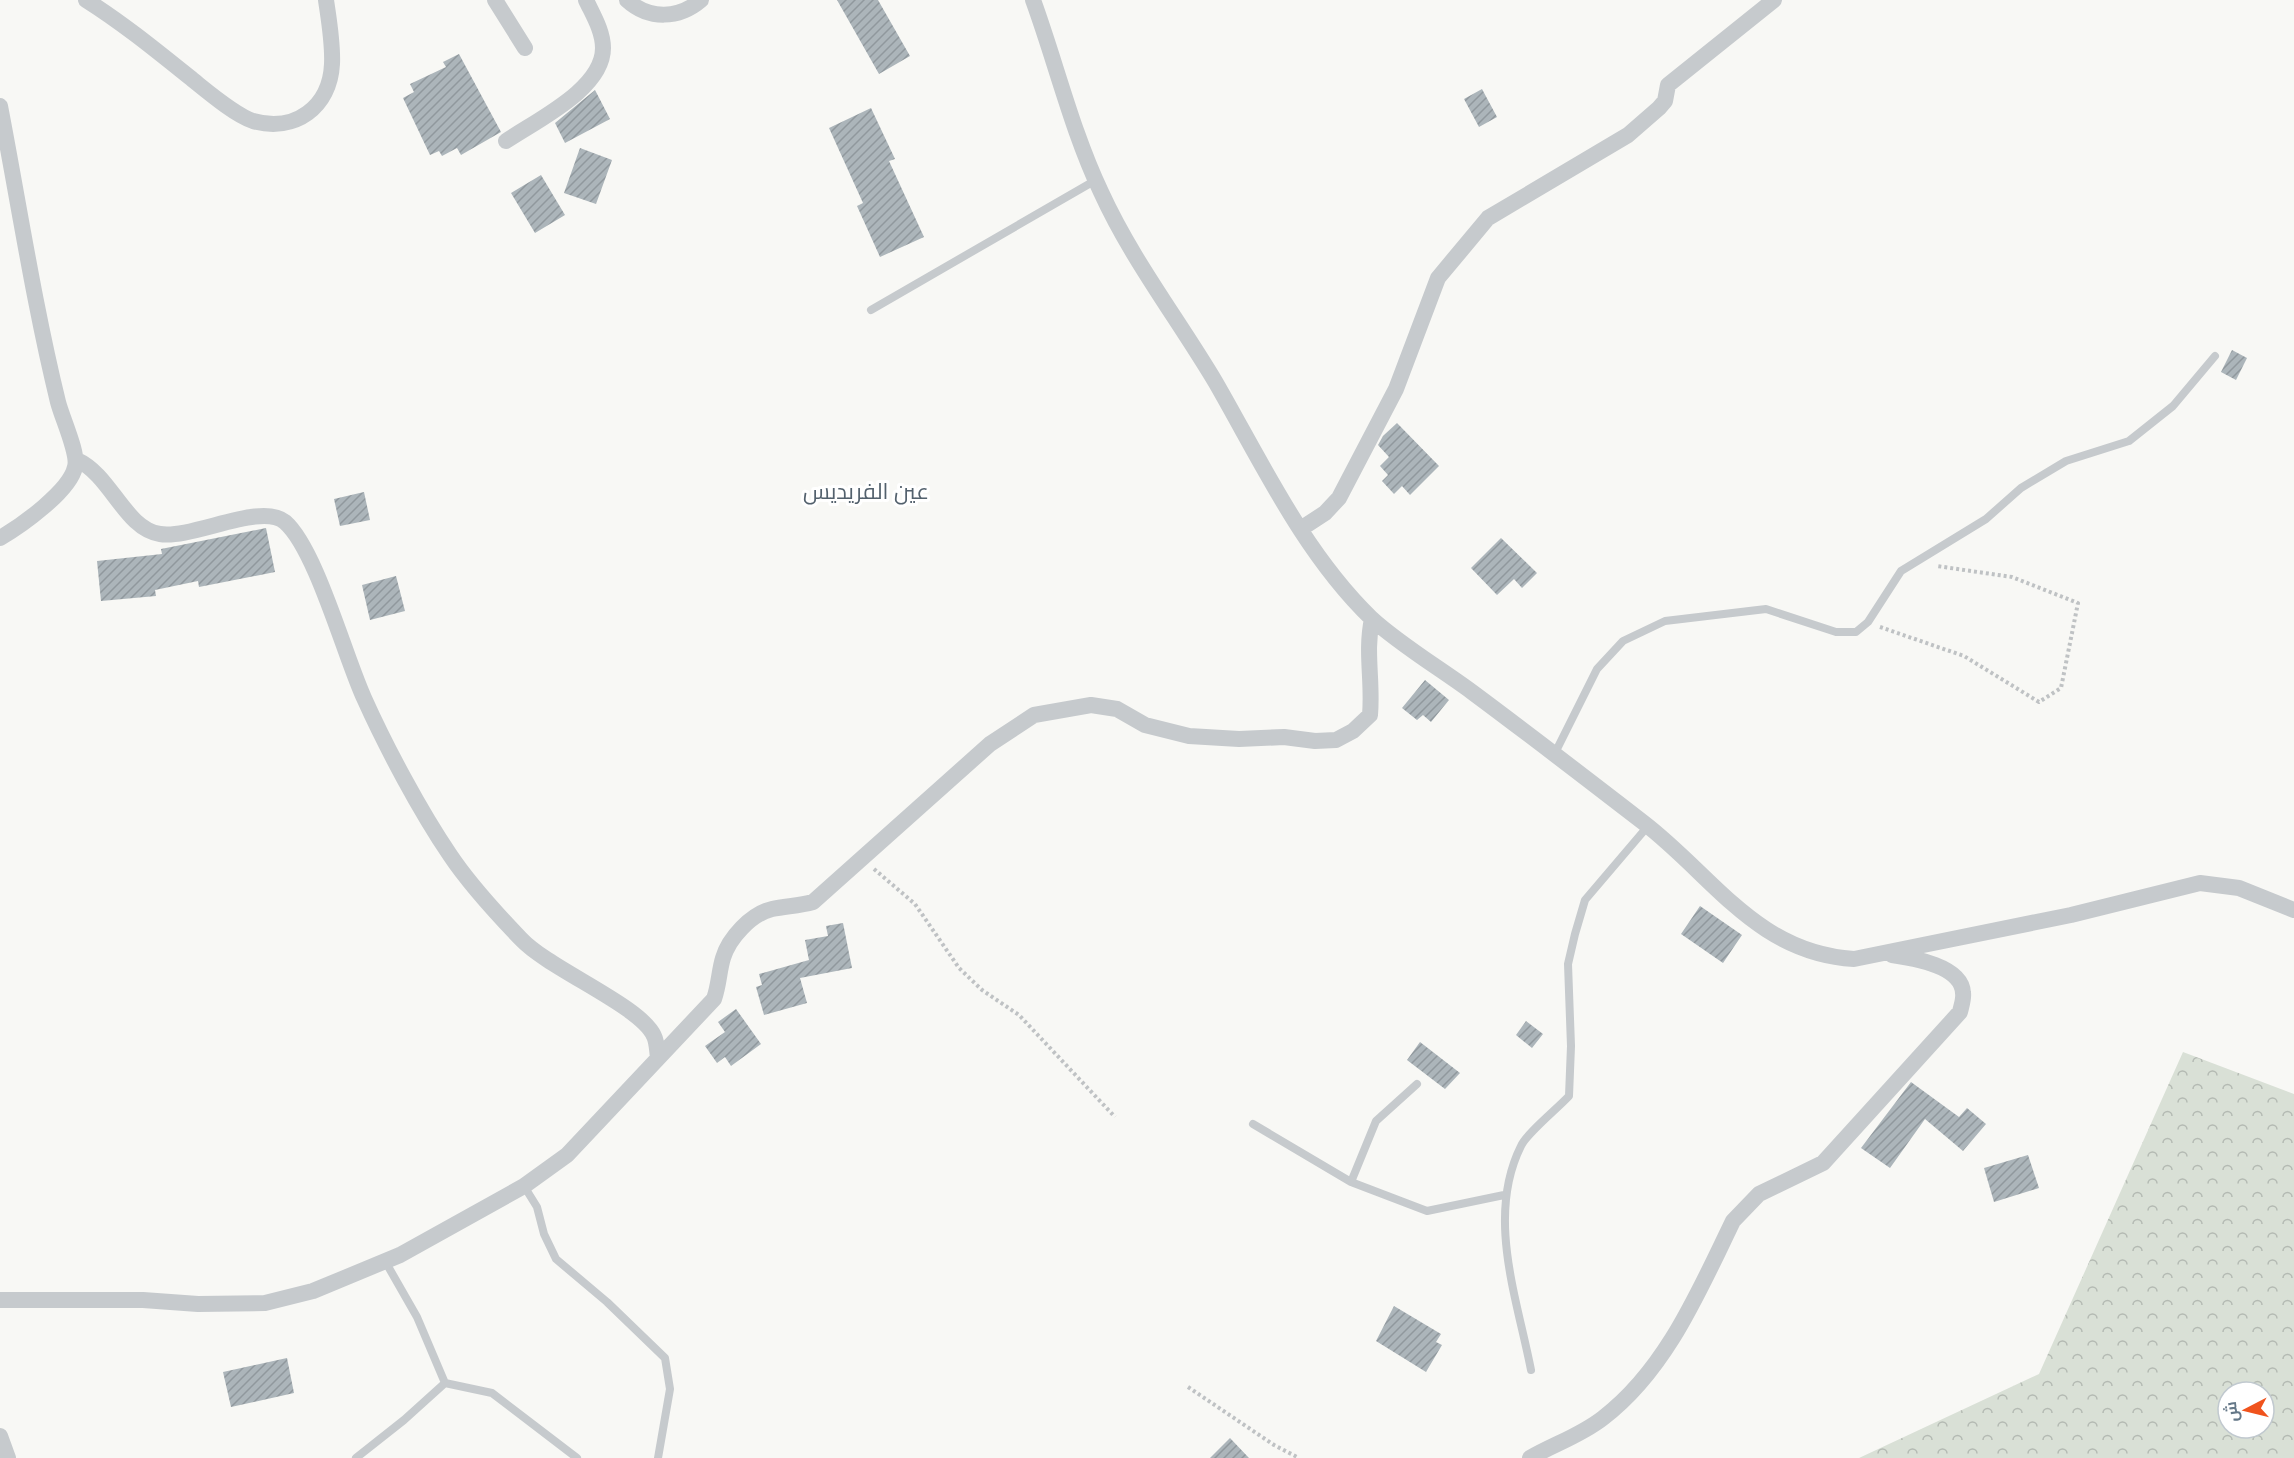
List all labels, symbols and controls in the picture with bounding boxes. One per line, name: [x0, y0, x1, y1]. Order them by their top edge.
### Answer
district label: عين الفريديس: [803, 479, 929, 505]
north arrow: [2216, 1380, 2276, 1440]
text: ش: [2221, 1400, 2243, 1423]

